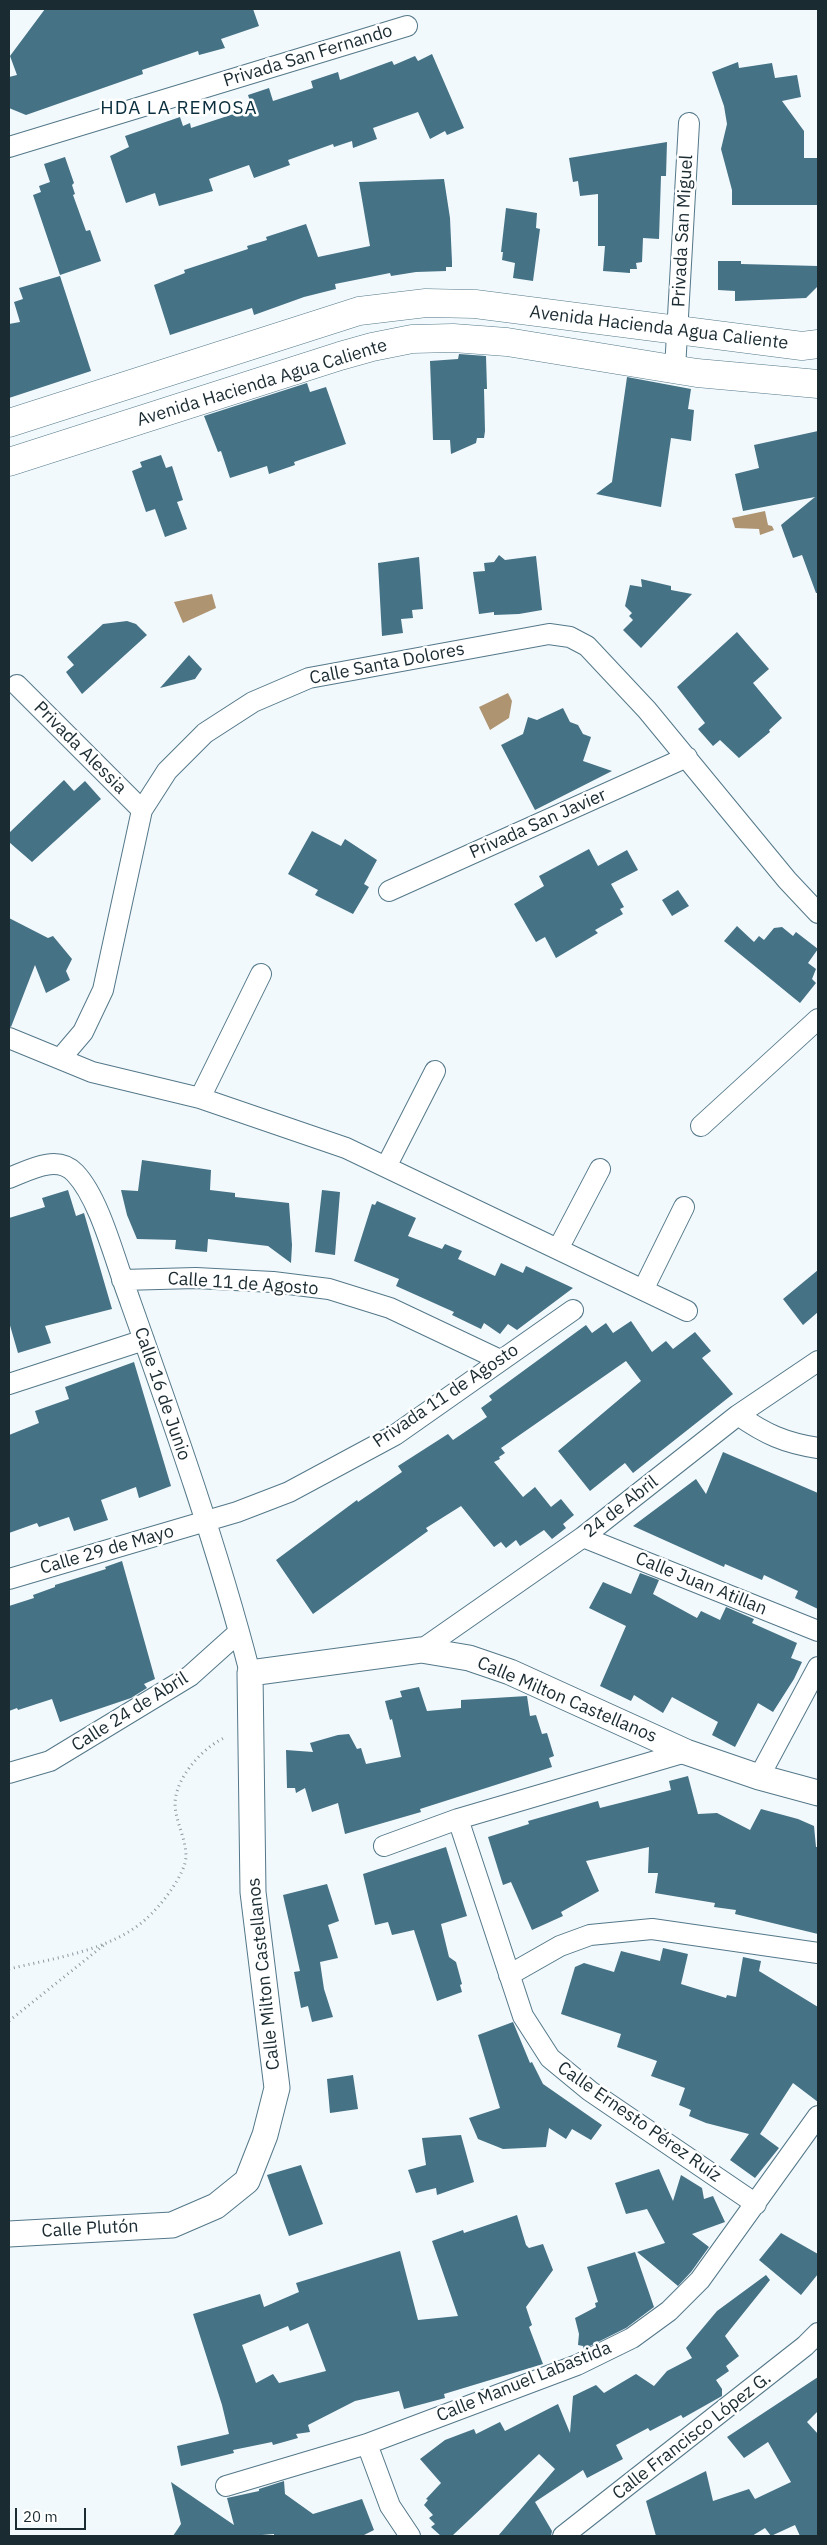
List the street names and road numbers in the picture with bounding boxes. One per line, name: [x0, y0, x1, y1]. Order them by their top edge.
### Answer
street label: Privada San Fernando: [221, 20, 395, 92]
street label: Privada San Miguel: [668, 154, 698, 308]
street label: Avenida Hacienda Agua Caliente: [528, 301, 790, 355]
street label: Avenida Hacienda Agua Caliente: [134, 335, 390, 431]
street label: Calle Santa Dolores: [308, 638, 466, 690]
street label: Privada Alessia: [29, 697, 131, 799]
street label: Privada San Javier: [466, 784, 610, 864]
street label: Calle 11 de Agosto: [167, 1268, 319, 1300]
street label: Calle 16 de Junio: [129, 1325, 195, 1463]
street label: Privada 11 de Agosto: [369, 1339, 523, 1453]
street label: 24 de Abril: [580, 1471, 662, 1543]
street label: Calle 29 de Mayo: [38, 1521, 176, 1579]
street label: Calle Juan Atillan: [632, 1548, 770, 1620]
street label: Calle Milton Castellanos: [474, 1652, 660, 1748]
street label: Calle 24 de Abril: [68, 1668, 192, 1756]
street label: Calle Milton Castellanos: [243, 1877, 285, 2071]
street label: Calle Ernesto Pérez Ruíz: [553, 2057, 725, 2187]
street label: Calle Plutón: [41, 2216, 139, 2242]
street label: Calle Manuel Labastida: [433, 2337, 615, 2427]
street label: Calle Francisco López G.: [608, 2367, 776, 2505]

